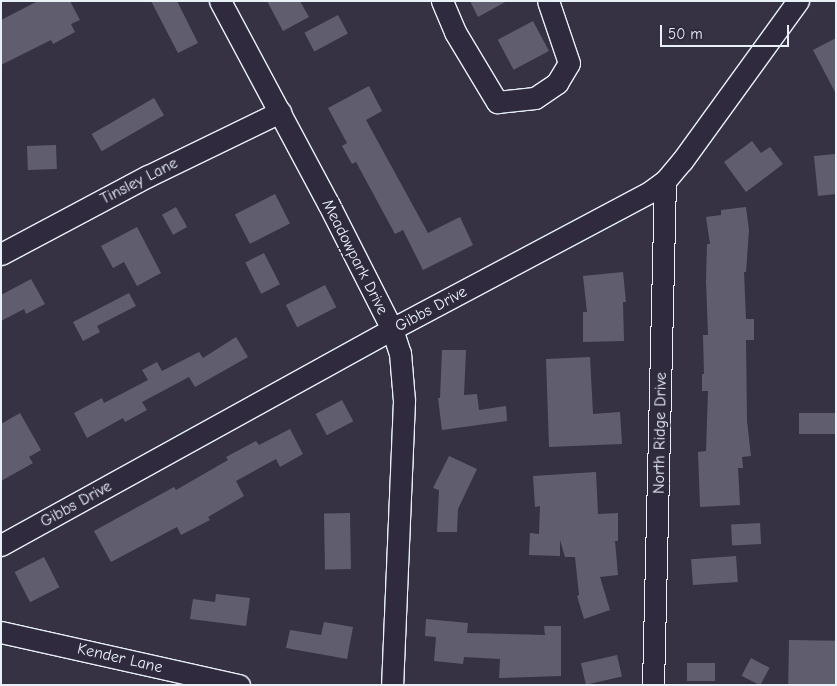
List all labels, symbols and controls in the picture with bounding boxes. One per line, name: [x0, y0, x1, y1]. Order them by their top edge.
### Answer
scale bar: [662, 15, 791, 47]
text: 50 m: [668, 25, 703, 43]
street label: Tinsley Lane: [97, 153, 181, 209]
street label: Meadowpark Drive: [318, 196, 392, 318]
street label: Gibbs Drive: [392, 282, 470, 336]
street label: North Ridge Drive: [649, 372, 671, 494]
street label: Gibbs Drive: [37, 477, 115, 531]
street label: Kender Lane: [76, 639, 164, 677]

